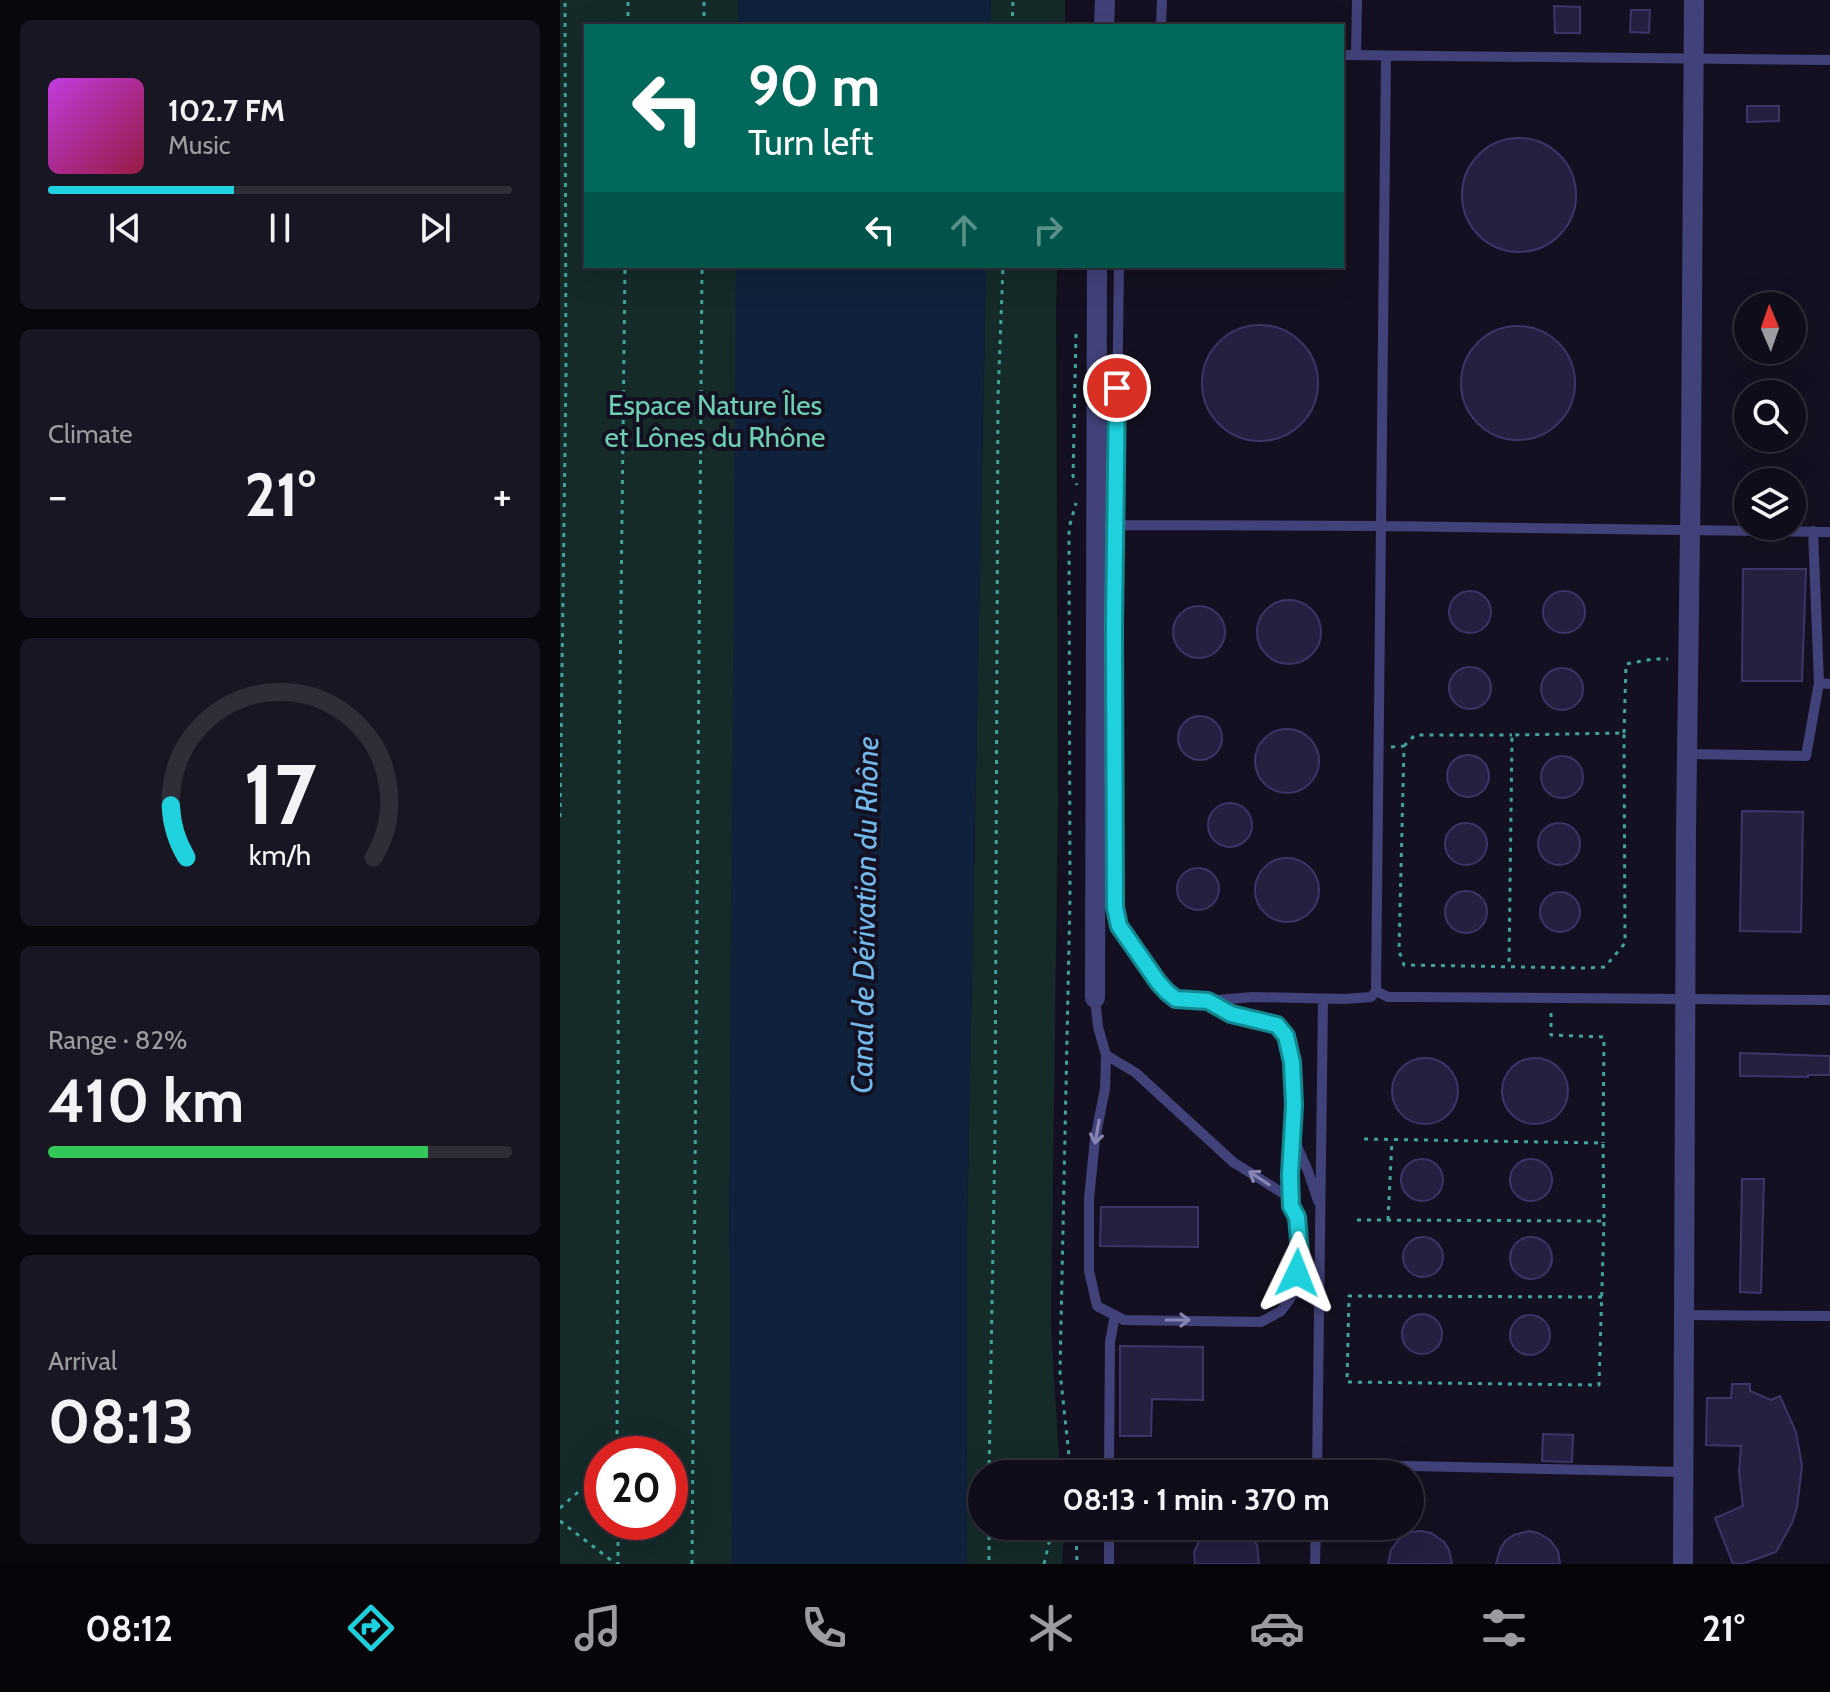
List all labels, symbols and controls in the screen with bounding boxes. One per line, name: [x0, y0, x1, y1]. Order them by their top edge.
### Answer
text: 90 m: [748, 52, 880, 120]
icon: left: [616, 56, 720, 160]
text: 102.7 FM: [168, 92, 285, 129]
text: Turn left: [748, 120, 873, 164]
text: Music: [168, 129, 231, 161]
icon: previous: [103, 206, 147, 250]
icon: pause: [258, 206, 302, 250]
icon: next: [413, 206, 457, 250]
icon: left: [858, 208, 902, 252]
icon: ahead: [942, 208, 986, 252]
icon: right: [1026, 208, 1070, 252]
north arrow: [1734, 292, 1806, 364]
map controls: [1734, 292, 1806, 540]
pin: [1083, 354, 1151, 422]
icon: arrive: [1095, 366, 1139, 410]
button: search: [1734, 380, 1806, 452]
park label: Espace Nature Îles et Lônes du Rhône: [605, 388, 825, 454]
text: Climate: [48, 418, 133, 450]
text: 21°: [244, 458, 316, 531]
button: layers: [1734, 468, 1806, 540]
text: −: [48, 469, 67, 522]
text: +: [493, 469, 512, 522]
water label: Canal de Dérivation du Rhône: [843, 736, 886, 1094]
text: 17: [243, 744, 317, 845]
text: km/h: [249, 837, 311, 872]
text: Range · 82%: [48, 1024, 187, 1056]
text: 410 km: [48, 1064, 244, 1137]
one-way arrow: [1088, 1119, 1103, 1144]
one-way arrow: [1248, 1170, 1271, 1186]
position arrow: [1255, 1231, 1339, 1315]
one-way arrow: [1164, 1312, 1191, 1328]
text: Arrival: [48, 1345, 117, 1377]
text: 08:13: [48, 1385, 194, 1458]
speed limit sign: 20: [584, 1436, 688, 1540]
text: 08:13 · 1 min · 370 m: [1063, 1481, 1329, 1518]
icon: directions: [343, 1600, 399, 1656]
icon: music: [570, 1600, 626, 1656]
icon: phone: [796, 1600, 852, 1656]
icon: climate: [1023, 1600, 1079, 1656]
icon: car: [1249, 1600, 1305, 1656]
icon: filters: [1476, 1600, 1532, 1656]
text: 08:12: [85, 1606, 173, 1650]
text: 21°: [1702, 1606, 1745, 1650]

